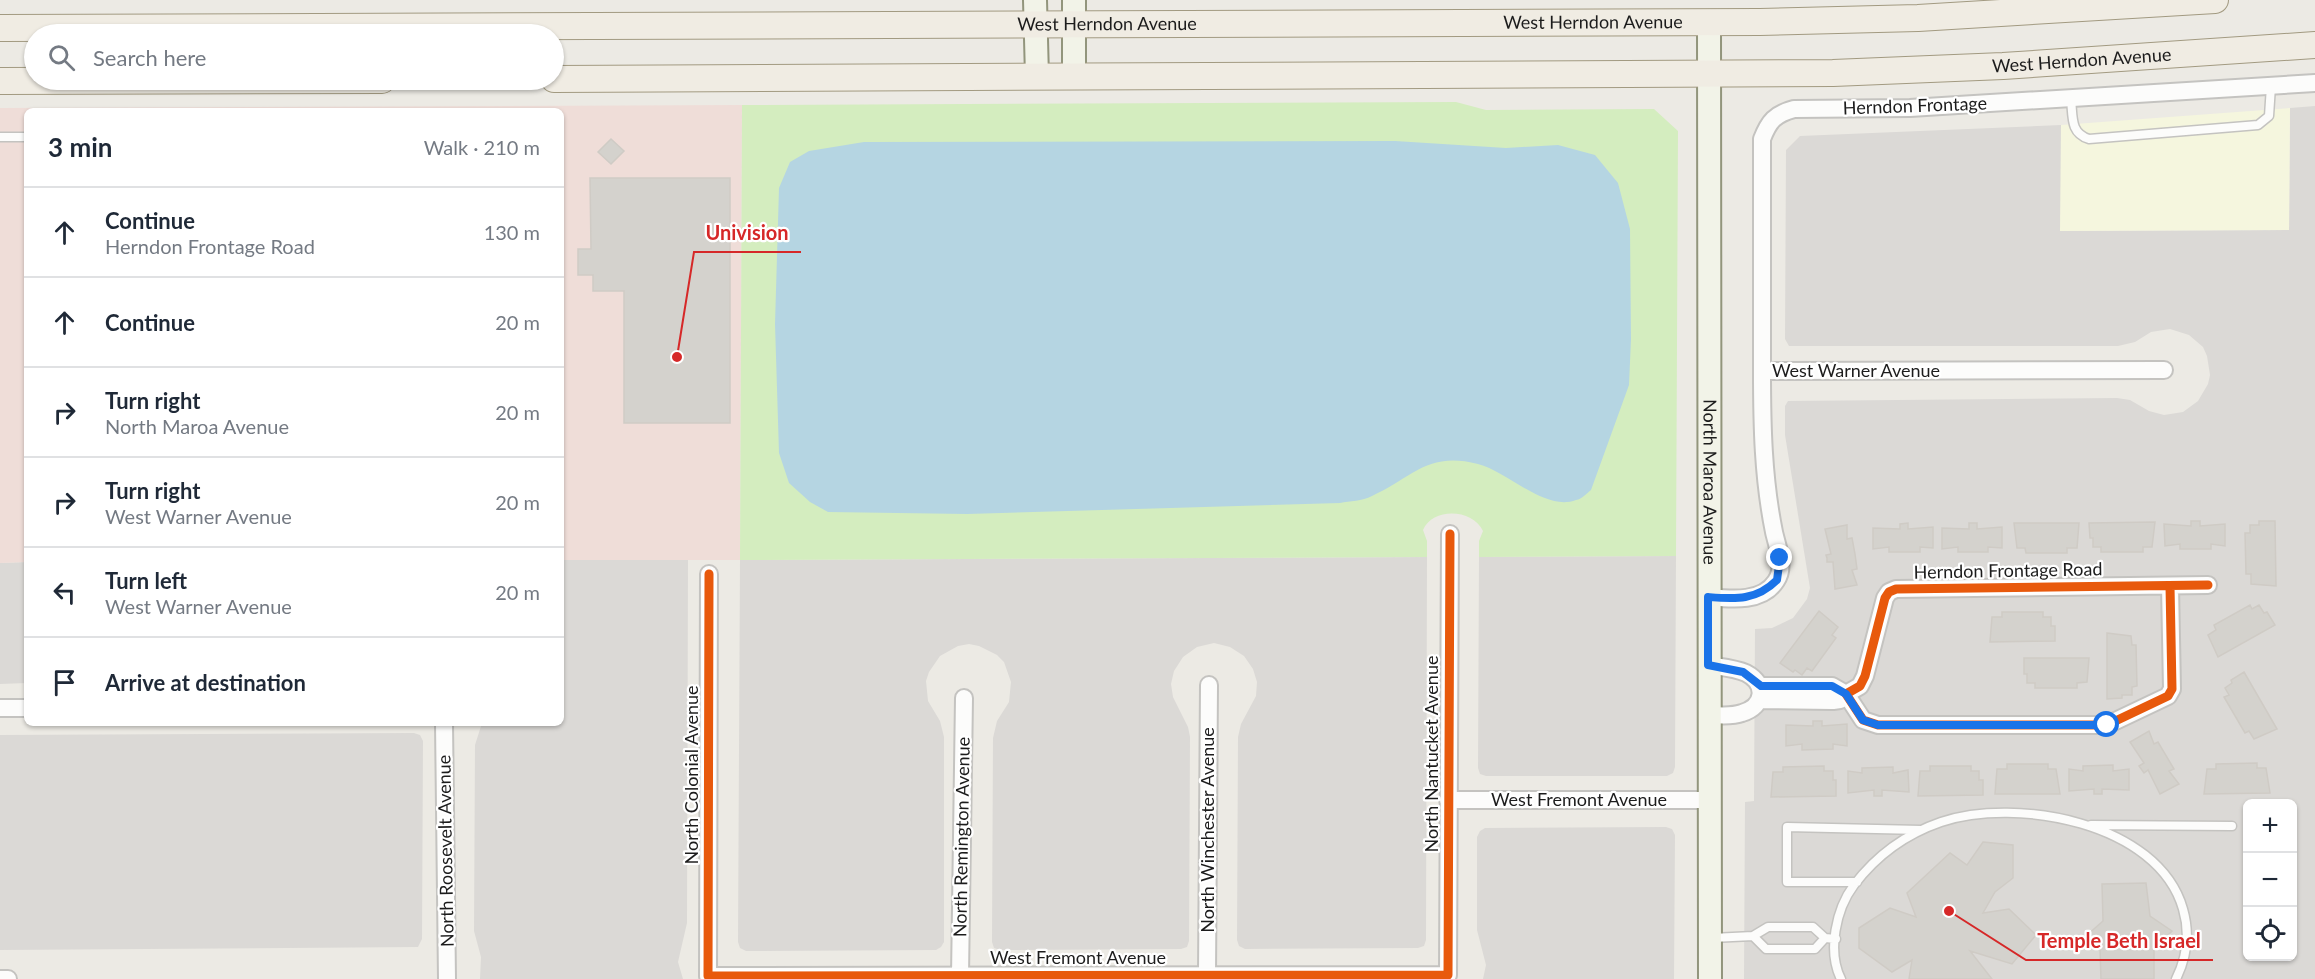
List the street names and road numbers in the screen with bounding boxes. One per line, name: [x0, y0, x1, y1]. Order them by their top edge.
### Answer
street label: West Herndon Avenue: [1503, 10, 1683, 33]
street label: West Herndon Avenue: [1017, 12, 1197, 35]
street label: West Herndon Avenue: [1992, 43, 2172, 76]
street label: Herndon Frontage: [1842, 91, 1987, 119]
street label: West Warner Avenue: [1772, 359, 1940, 381]
street label: North Maroa Avenue: [1699, 399, 1722, 565]
street label: Herndon Frontage Road: [1913, 557, 2103, 583]
street label: North Nantucket Avenue: [1420, 656, 1442, 852]
street label: North Colonial Avenue: [680, 686, 702, 864]
street label: North Winchester Avenue: [1196, 727, 1218, 933]
street label: North Remington Avenue: [948, 737, 974, 937]
street label: North Roosevelt Avenue: [432, 755, 458, 947]
street label: West Fremont Avenue: [1491, 788, 1667, 810]
street label: West Fremont Avenue: [990, 946, 1166, 968]

